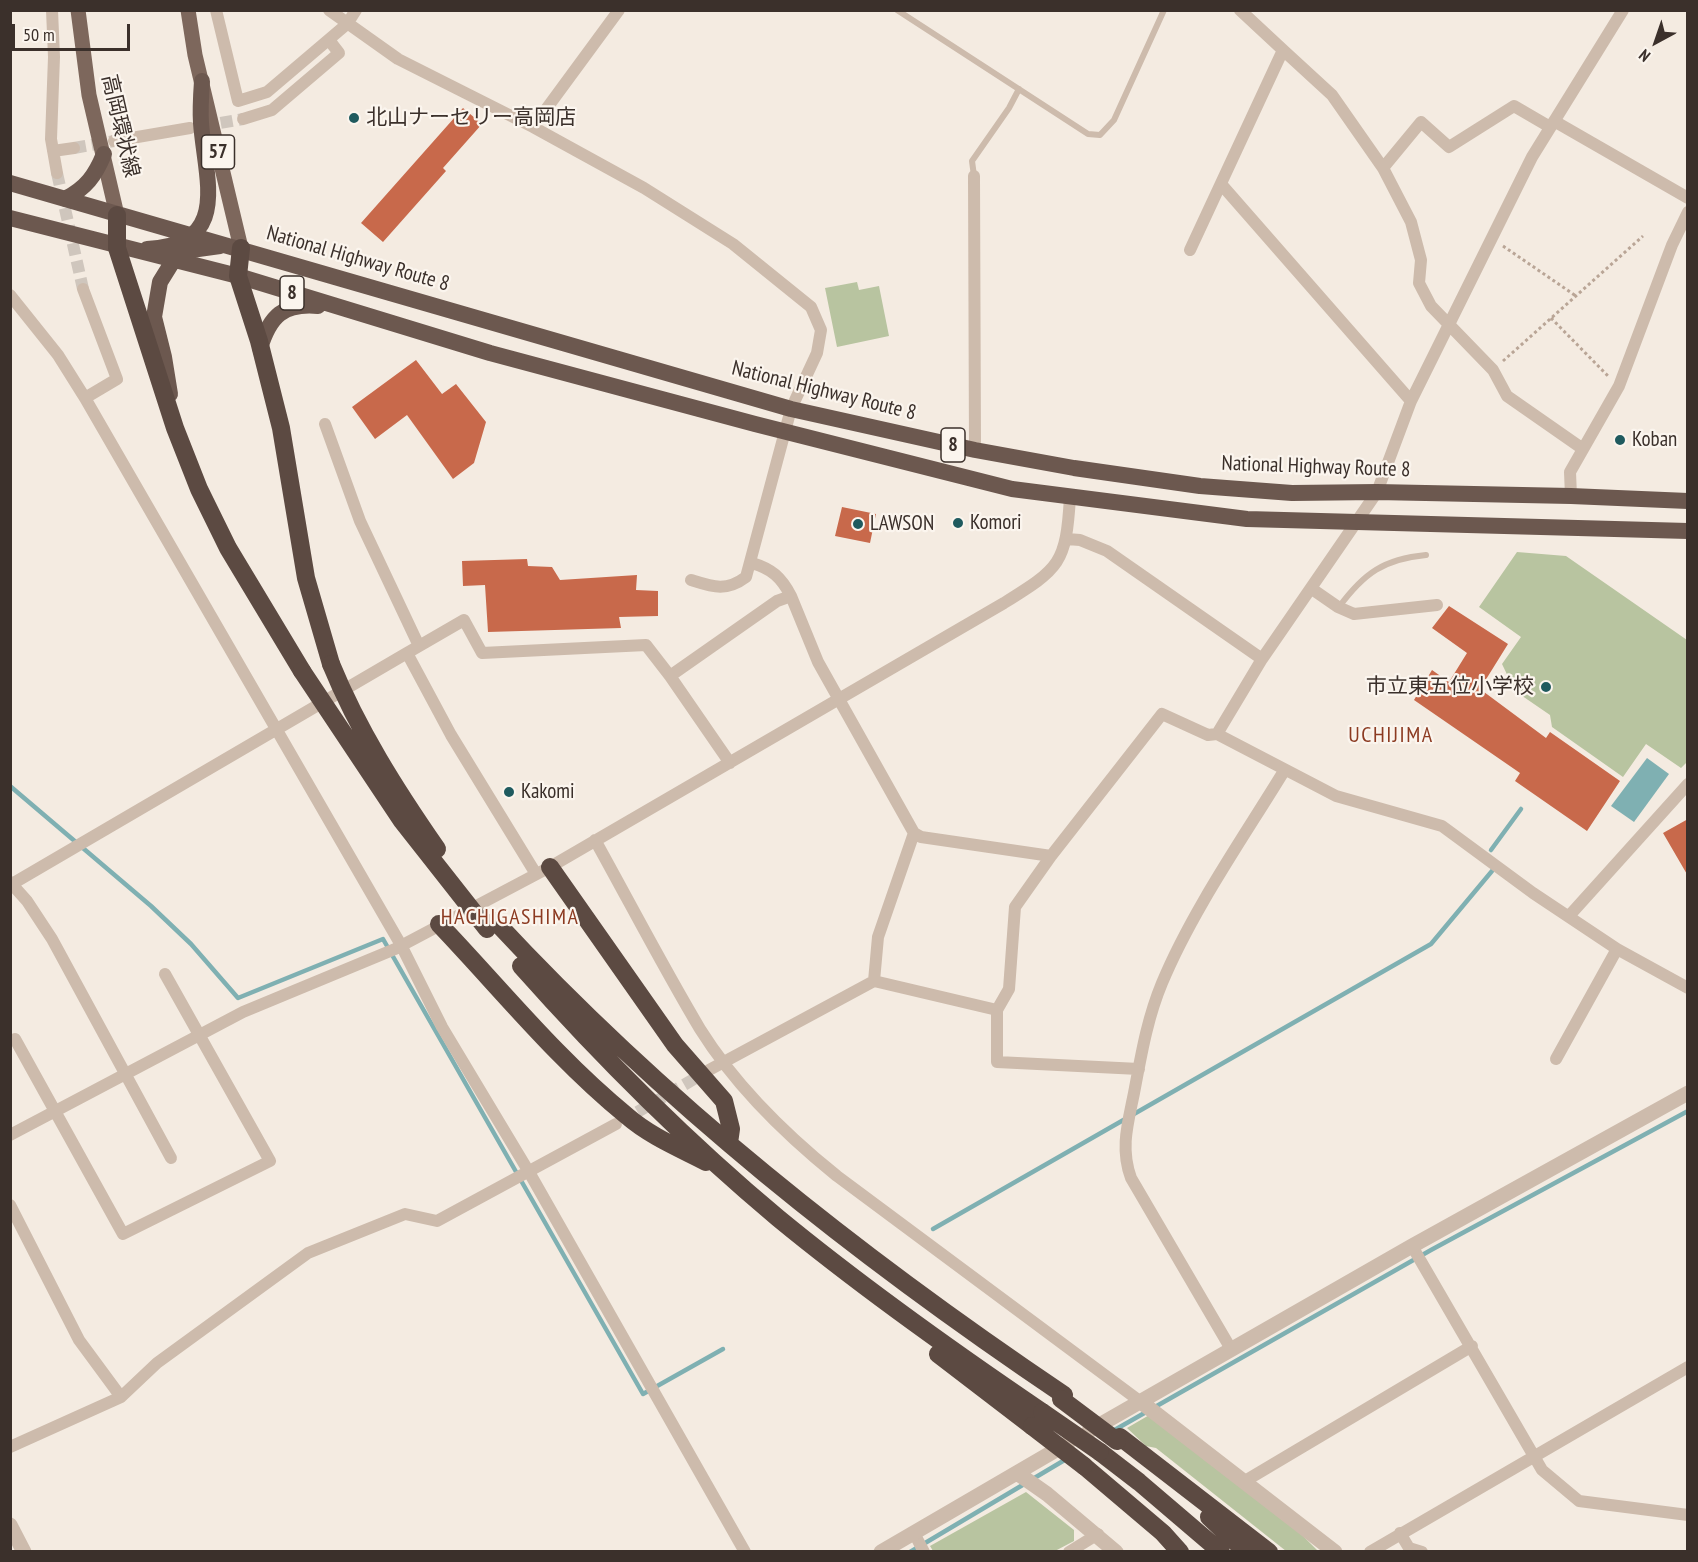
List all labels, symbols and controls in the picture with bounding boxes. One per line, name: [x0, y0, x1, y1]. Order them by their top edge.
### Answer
scale bar: [15, 12, 134, 50]
north arrow: [1626, 12, 1686, 72]
text: 50 m: [23, 23, 55, 46]
text: N: [1635, 45, 1654, 66]
street label: 高岡環状線: [96, 72, 144, 180]
place label: 北山ナーセリー高岡店: [366, 105, 576, 131]
marker: 北山ナーセリー高岡店: [347, 111, 361, 125]
road number: 57: [202, 135, 234, 169]
street label: National Highway Route 8: [264, 221, 452, 297]
road number: 8: [280, 276, 304, 310]
street label: National Highway Route 8: [729, 356, 919, 426]
place label: Koban: [1632, 427, 1677, 453]
road number: 8: [941, 428, 965, 462]
marker: Koban: [1613, 433, 1627, 447]
street label: National Highway Route 8: [1221, 451, 1411, 483]
place label: Komori: [970, 510, 1022, 536]
place label: LAWSON: [870, 511, 934, 537]
marker: Komori: [951, 516, 965, 530]
marker: LAWSON: [851, 517, 865, 531]
place label: 市立東五位小学校: [1366, 674, 1534, 700]
marker: 市立東五位小学校: [1539, 680, 1553, 694]
district label: UCHIJIMA: [1348, 723, 1434, 749]
place label: Kakomi: [521, 779, 575, 805]
marker: Kakomi: [502, 785, 516, 799]
district label: HACHIGASHIMA: [441, 905, 579, 931]

